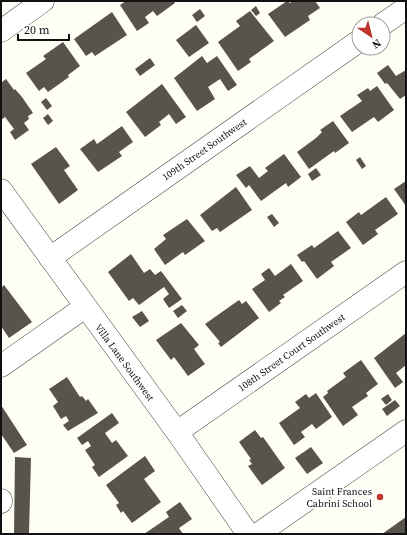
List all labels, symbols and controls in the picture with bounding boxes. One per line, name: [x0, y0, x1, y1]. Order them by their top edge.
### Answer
scale bar: [18, 16, 69, 42]
north arrow: [351, 16, 391, 56]
text: 20 m: [24, 22, 50, 38]
text: N: [369, 35, 384, 52]
street label: 109th Street Southwest: [160, 115, 250, 183]
street label: 108th Street Court Southwest: [235, 310, 348, 394]
street label: Villa Lane Southwest: [92, 321, 158, 404]
place label: Saint Frances Cabrini School: [306, 485, 372, 510]
marker: Saint Frances Cabrini School: [375, 492, 385, 502]

